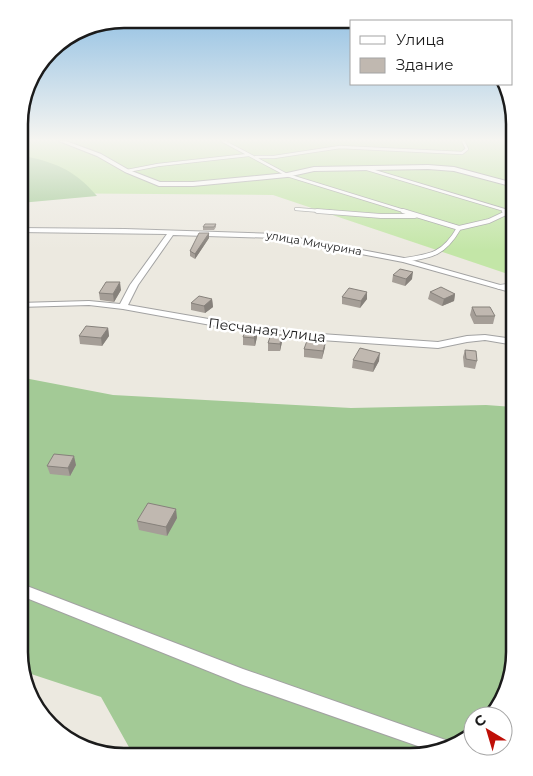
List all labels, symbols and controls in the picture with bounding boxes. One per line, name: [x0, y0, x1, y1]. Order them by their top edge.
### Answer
legend: [350, 20, 513, 85]
text: Улица: [396, 30, 444, 49]
text: Здание: [396, 55, 454, 74]
street label: улица Мичурина: [264, 228, 363, 258]
street label: Песчаная улица: [207, 314, 327, 346]
north arrow: [463, 706, 513, 756]
text: С: [470, 711, 490, 731]

